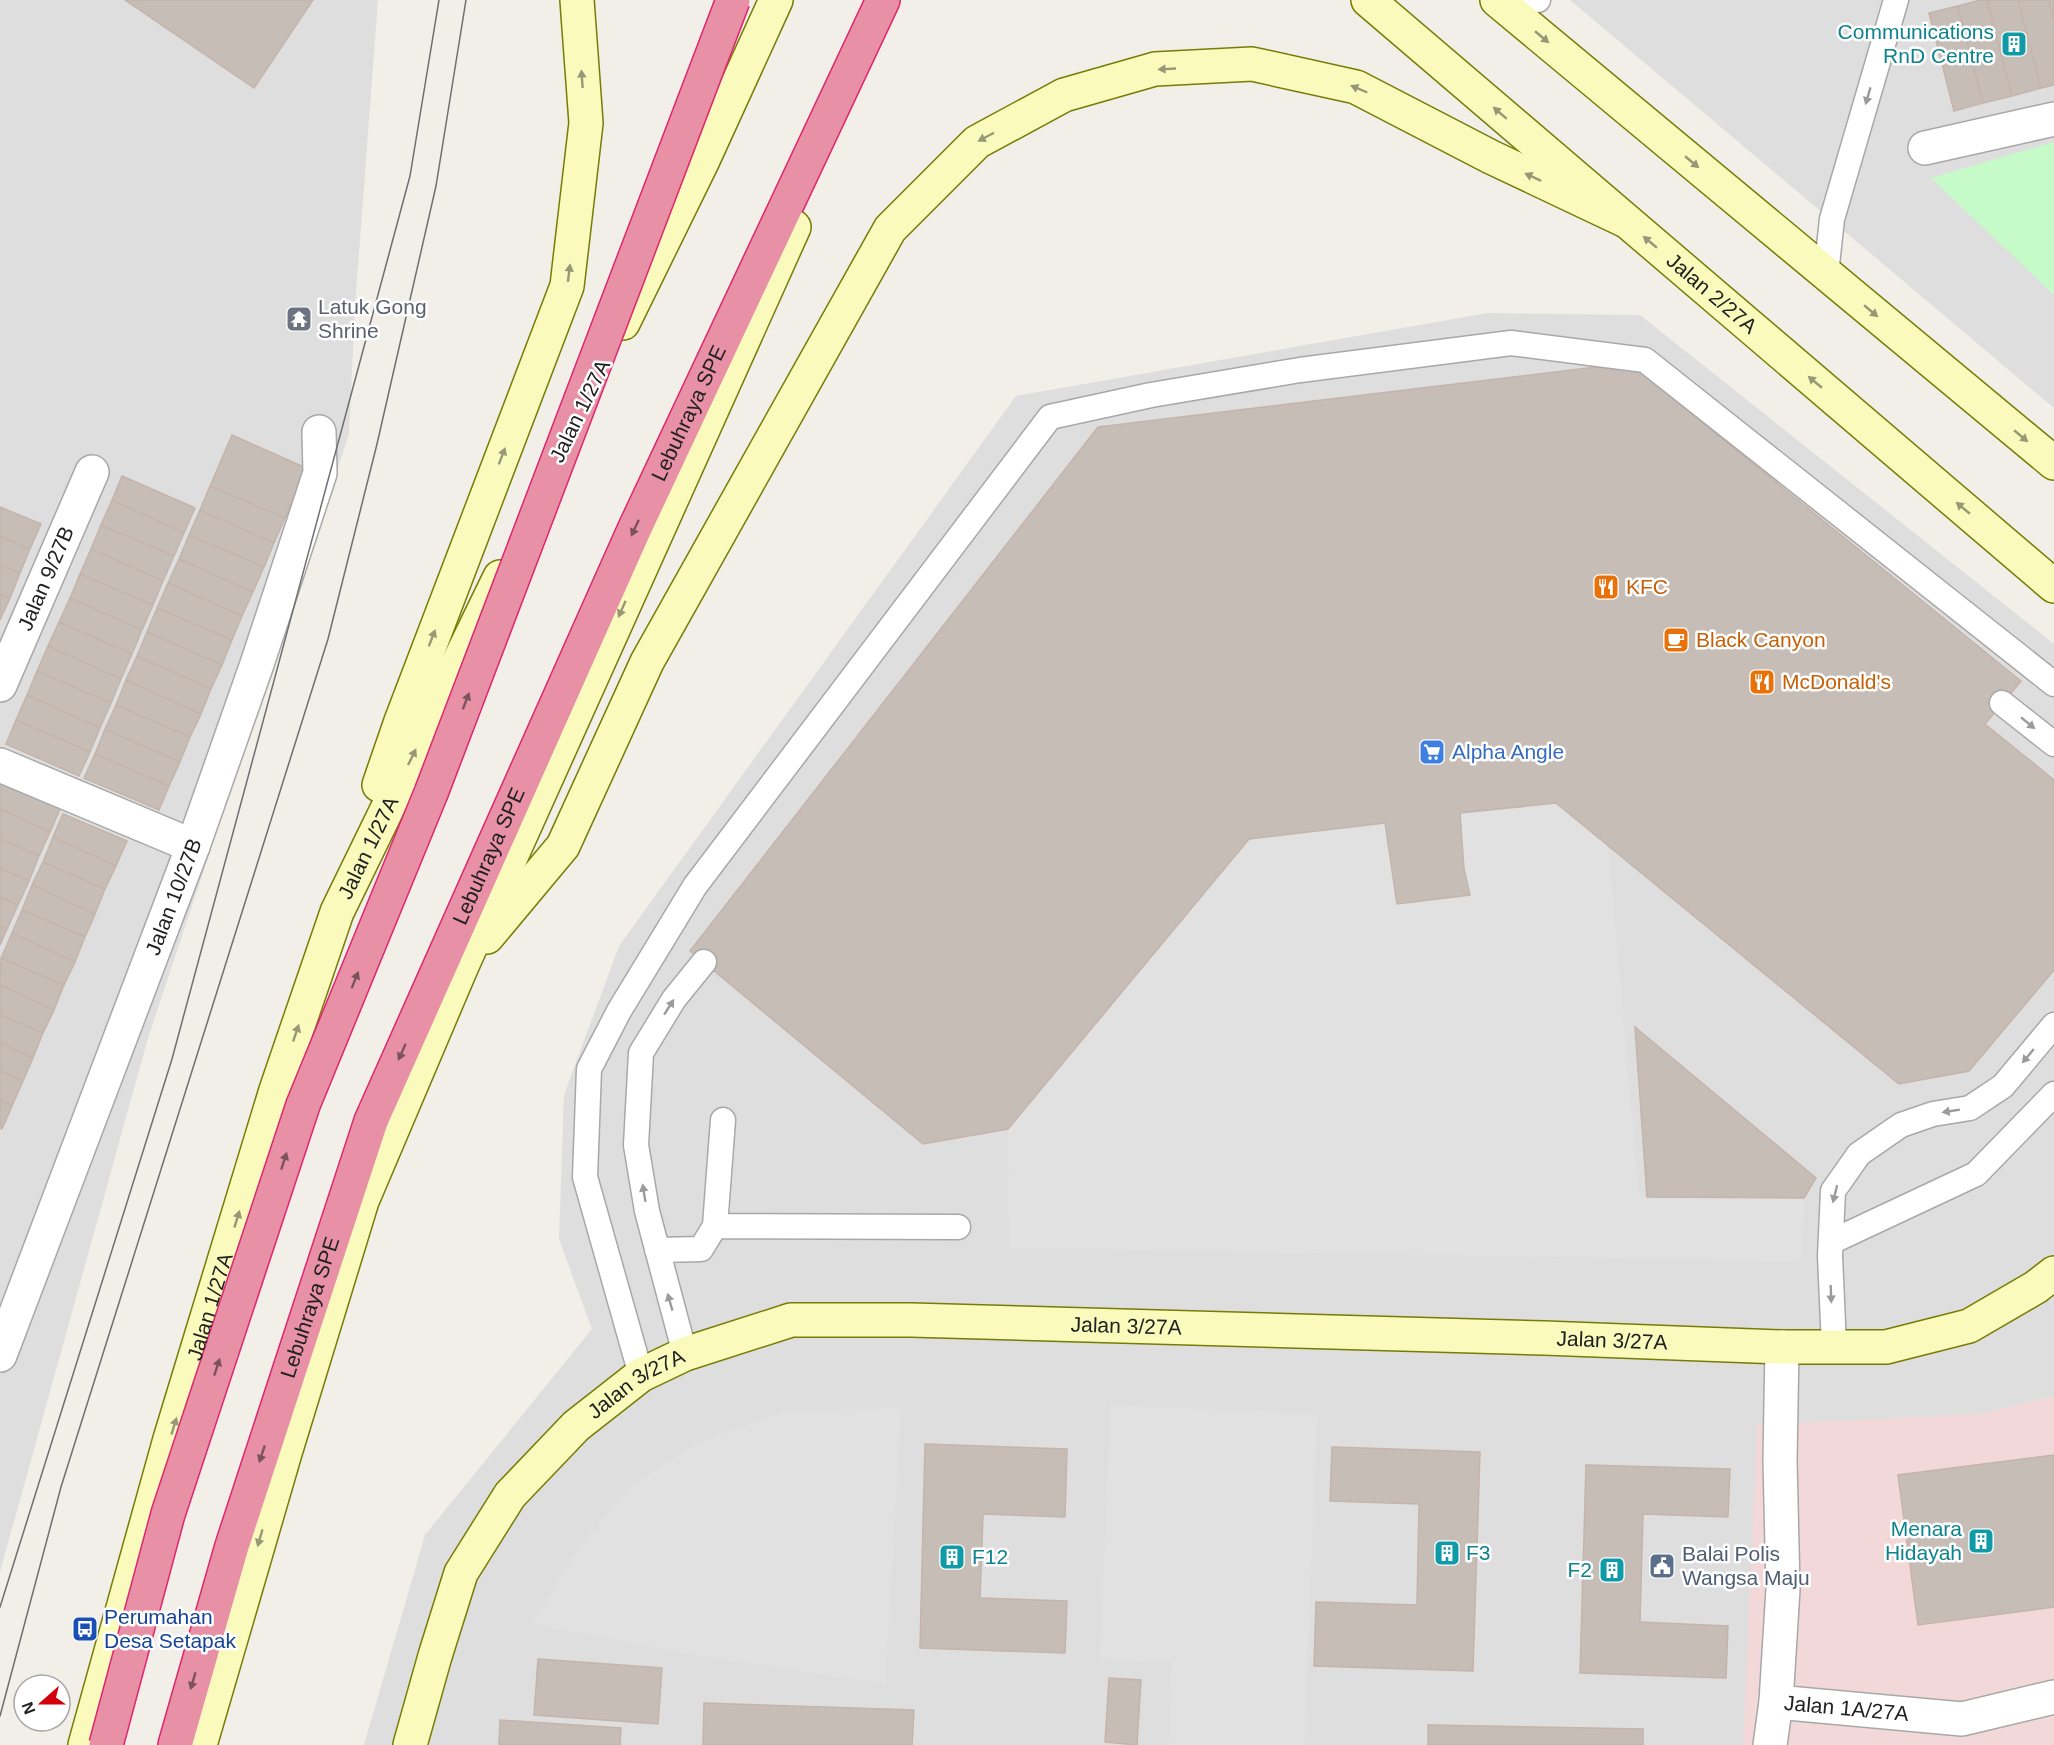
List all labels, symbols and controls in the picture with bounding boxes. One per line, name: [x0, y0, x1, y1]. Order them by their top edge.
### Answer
place label: Communications RnD Centre: [1838, 20, 1994, 67]
building icon: Communications RnD Centre: [1999, 29, 2029, 59]
one-way arrow: [1534, 31, 1550, 44]
one-way arrow: [1158, 64, 1177, 73]
one-way arrow: [578, 70, 587, 89]
one-way arrow: [1349, 84, 1367, 94]
one-way arrow: [1863, 87, 1872, 105]
one-way arrow: [1493, 107, 1508, 120]
one-way arrow: [977, 132, 994, 142]
one-way arrow: [1684, 156, 1700, 169]
one-way arrow: [1524, 172, 1541, 181]
one-way arrow: [1643, 236, 1658, 249]
street label: Jalan 2/27A: [1662, 248, 1762, 338]
one-way arrow: [564, 264, 573, 283]
place label: Latuk Gong Shrine: [318, 295, 427, 342]
temple icon: Latuk Gong Shrine: [284, 304, 314, 334]
one-way arrow: [1863, 305, 1879, 318]
street label: Lebuhraya SPE: [647, 342, 730, 485]
street label: Jalan 1/27A: [545, 356, 614, 466]
one-way arrow: [1808, 376, 1823, 389]
one-way arrow: [2013, 429, 2028, 442]
one-way arrow: [498, 447, 507, 465]
one-way arrow: [1955, 502, 1971, 515]
one-way arrow: [630, 520, 640, 538]
street label: Jalan 9/27B: [13, 523, 78, 634]
restaurant icon: KFC: [1591, 572, 1621, 602]
place label: KFC: [1626, 575, 1668, 598]
one-way arrow: [618, 600, 627, 617]
cafe icon: Black Canyon: [1661, 625, 1691, 655]
place label: Black Canyon: [1696, 628, 1826, 651]
one-way arrow: [428, 629, 438, 647]
restaurant icon: McDonald's: [1747, 667, 1777, 697]
place label: McDonald's: [1782, 670, 1891, 693]
one-way arrow: [462, 692, 471, 710]
one-way arrow: [2020, 717, 2036, 730]
supermarket icon: Alpha Angle: [1417, 737, 1447, 767]
place label: Alpha Angle: [1452, 740, 1564, 763]
one-way arrow: [408, 749, 417, 766]
street label: Lebuhraya SPE: [448, 784, 529, 928]
street label: Jalan 1/27A: [333, 793, 402, 902]
street label: Jalan 10/27B: [141, 835, 206, 958]
one-way arrow: [350, 970, 360, 988]
one-way arrow: [664, 999, 675, 1015]
one-way arrow: [291, 1024, 301, 1042]
one-way arrow: [397, 1043, 406, 1061]
one-way arrow: [2022, 1048, 2035, 1064]
one-way arrow: [1941, 1107, 1960, 1116]
one-way arrow: [280, 1152, 290, 1170]
one-way arrow: [639, 1183, 648, 1202]
one-way arrow: [1830, 1185, 1840, 1204]
one-way arrow: [233, 1210, 242, 1228]
street label: Lebuhraya SPE: [276, 1234, 343, 1381]
street label: Jalan 1/27A: [183, 1250, 237, 1363]
one-way arrow: [1827, 1285, 1836, 1304]
one-way arrow: [665, 1293, 674, 1311]
street label: Jalan 3/27A: [1070, 1313, 1182, 1339]
street label: Jalan 3/27A: [1556, 1326, 1668, 1354]
street label: Jalan 3/27A: [583, 1344, 688, 1423]
one-way arrow: [213, 1358, 222, 1376]
one-way arrow: [170, 1417, 179, 1435]
one-way arrow: [257, 1445, 266, 1463]
place label: Menara Hidayah: [1885, 1517, 1962, 1564]
building icon: Menara Hidayah: [1966, 1526, 1996, 1556]
one-way arrow: [255, 1529, 264, 1547]
building icon: F3: [1432, 1538, 1462, 1568]
place label: F3: [1466, 1541, 1491, 1564]
building icon: F12: [937, 1542, 967, 1572]
place label: Balai Polis Wangsa Maju: [1682, 1542, 1810, 1589]
place label: F12: [972, 1545, 1008, 1568]
public building icon: Balai Polis Wangsa Maju: [1647, 1551, 1677, 1581]
building icon: F2: [1597, 1555, 1627, 1585]
place label: F2: [1567, 1558, 1592, 1581]
place label: Perumahan Desa Setapak: [104, 1605, 236, 1652]
bus stop icon: Perumahan Desa Setapak: [70, 1614, 100, 1644]
one-way arrow: [188, 1672, 197, 1690]
north arrow: [12, 1673, 72, 1733]
street label: Jalan 1A/27A: [1783, 1691, 1910, 1725]
text: N: [18, 1700, 38, 1717]

